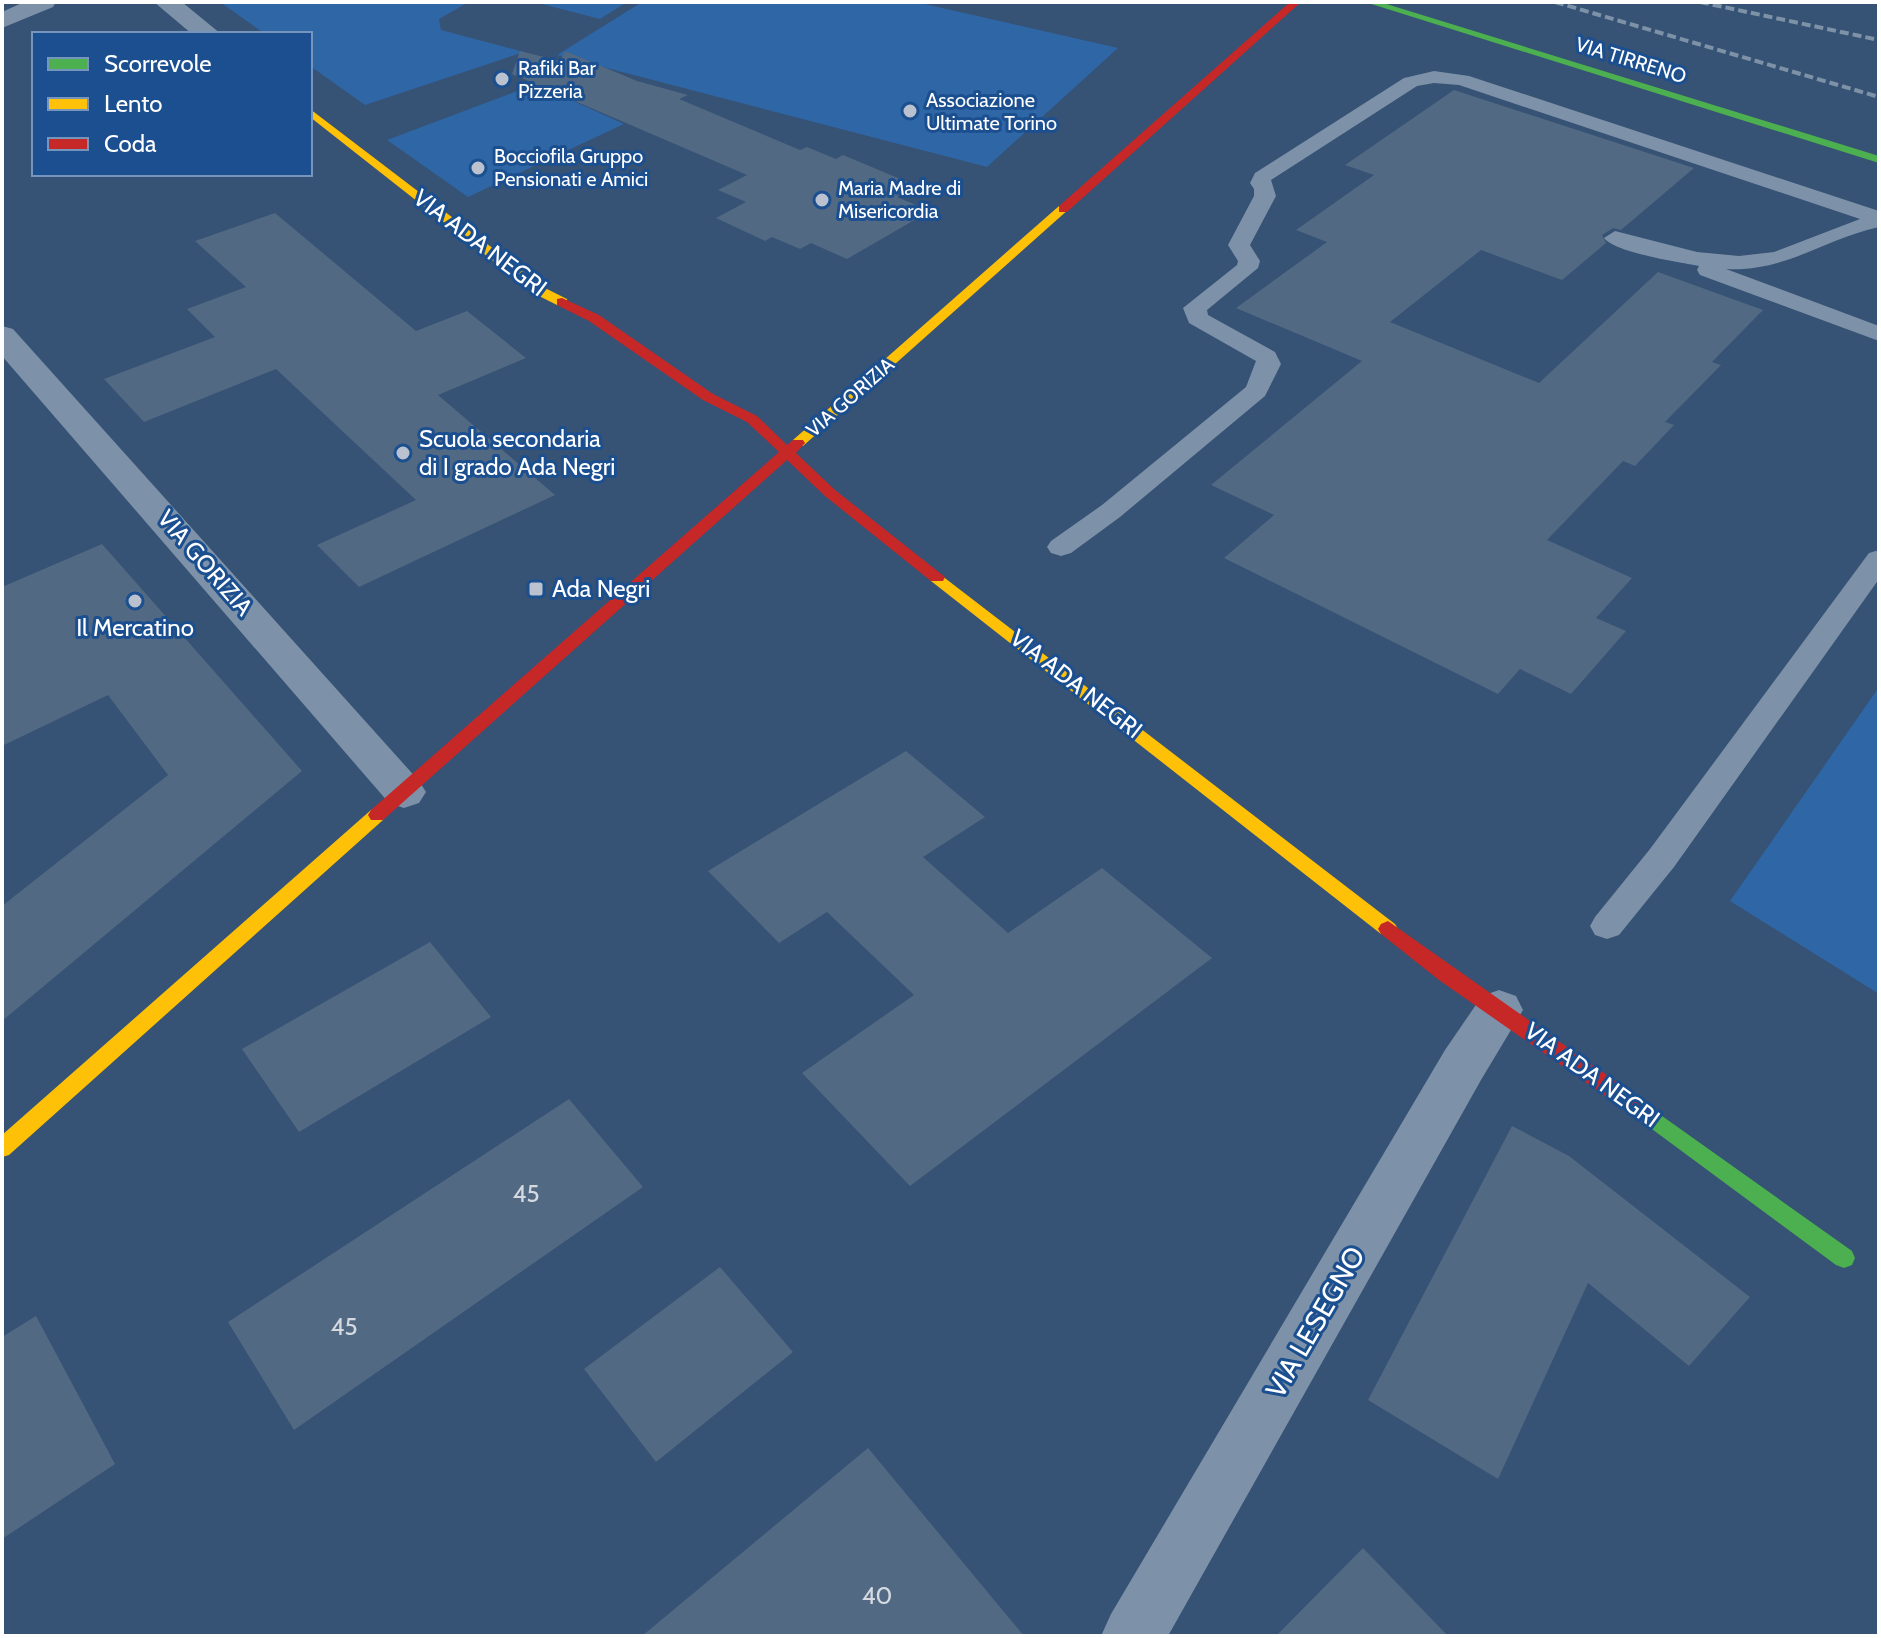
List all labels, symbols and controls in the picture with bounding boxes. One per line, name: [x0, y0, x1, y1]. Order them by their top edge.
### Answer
legend: [32, 32, 312, 176]
street label: VIA TIRRENO: [1573, 32, 1689, 88]
text: Scorrevole: [104, 49, 212, 78]
place label: Rafiki Bar Pizzeria: [518, 56, 597, 103]
marker: Rafiki Bar Pizzeria: [493, 70, 511, 88]
place label: Associazione Ultimate Torino: [926, 88, 1057, 135]
text: Lento: [104, 89, 163, 118]
marker: Associazione Ultimate Torino: [901, 102, 919, 120]
text: Coda: [104, 129, 157, 158]
place label: Bocciofila Gruppo Pensionati e Amici: [494, 144, 648, 191]
marker: Bocciofila Gruppo Pensionati e Amici: [469, 159, 487, 177]
place label: Maria Madre di Misericordia: [838, 176, 961, 223]
street label: VIA ADA NEGRI: [408, 183, 553, 302]
marker: Maria Madre di Misericordia: [813, 191, 831, 209]
street label: VIA GORIZIA: [801, 352, 899, 442]
place label: Scuola secondaria di I grado Ada Negri: [419, 424, 615, 481]
marker: Scuola secondaria di I grado Ada Negri: [394, 444, 412, 462]
street label: VIA GORIZIA: [152, 504, 259, 621]
place label: Ada Negri: [552, 574, 650, 603]
marker: Ada Negri: [527, 580, 545, 598]
marker: Il Mercatino: [126, 592, 144, 610]
place label: Il Mercatino: [76, 613, 194, 642]
street label: VIA ADA NEGRI: [1004, 623, 1148, 744]
street label: VIA ADA NEGRI: [1519, 1016, 1665, 1133]
house number: 45: [513, 1179, 539, 1208]
street label: VIA LESEGNO: [1258, 1240, 1372, 1404]
house number: 45: [331, 1312, 357, 1341]
house number: 40: [862, 1581, 892, 1610]

